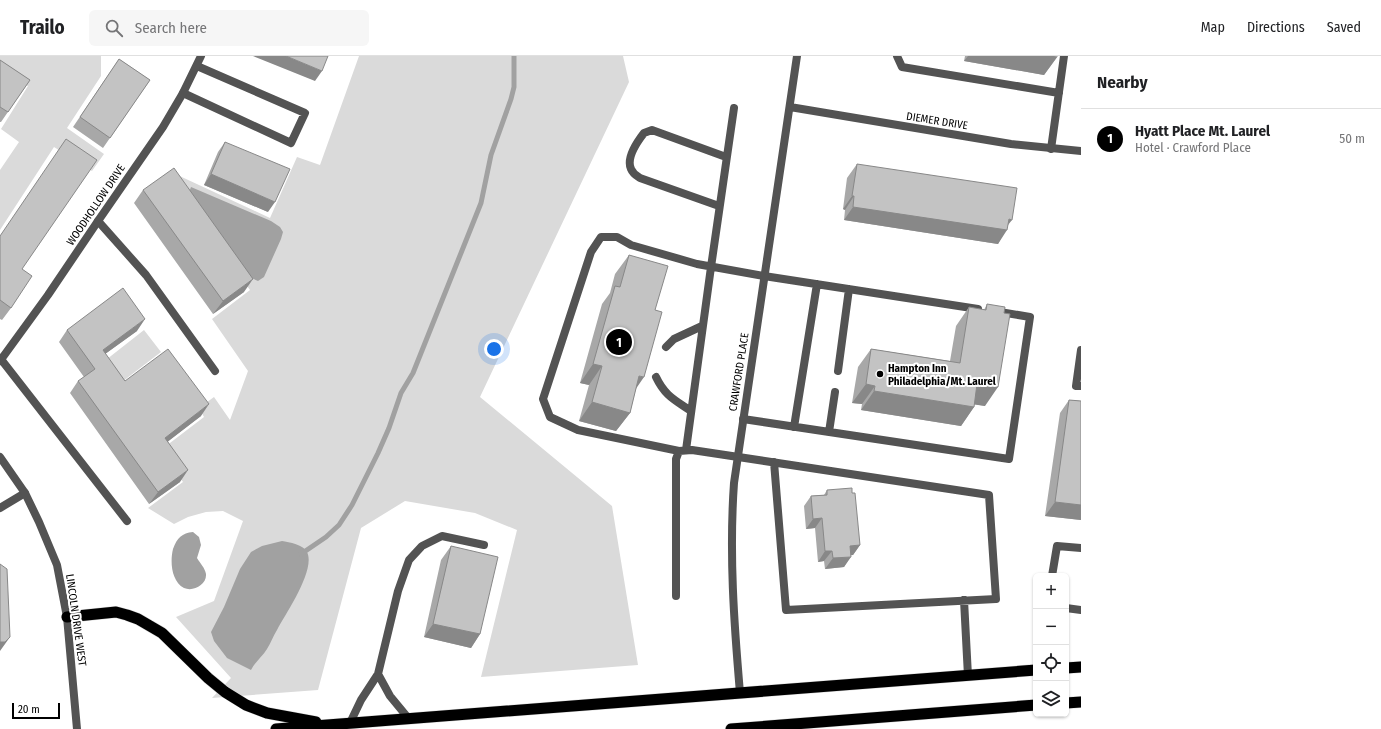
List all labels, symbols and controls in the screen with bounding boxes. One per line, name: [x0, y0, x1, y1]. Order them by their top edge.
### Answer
search box: [89, 10, 369, 46]
text: Trailo: [20, 16, 65, 39]
icon: search: [103, 17, 125, 39]
text: Search here: [135, 19, 207, 37]
text: Map: [1201, 19, 1225, 36]
text: Directions: [1247, 19, 1305, 36]
text: Saved: [1327, 19, 1361, 36]
text: Nearby: [1097, 72, 1148, 93]
street label: DIEMER DRIVE: [905, 110, 969, 132]
text: Hyatt Place Mt. Laurel: [1135, 122, 1270, 140]
text: 1: [1107, 131, 1113, 146]
text: 50 m: [1339, 131, 1365, 146]
text: Hotel · Crawford Place: [1135, 140, 1251, 155]
street label: WOODHOLLOW DRIVE: [64, 162, 128, 248]
pin: 1: [606, 327, 632, 357]
street label: CRAWFORD PLACE: [726, 332, 752, 412]
your location: [484, 339, 504, 359]
place label: Hampton Inn Philadelphia/Mt. Laurel: [888, 362, 997, 388]
marker: Hampton Inn Philadelphia/Mt. Laurel: [875, 369, 885, 379]
street label: LINCOLN DRIVE WEST: [63, 573, 89, 668]
map controls: [1033, 573, 1069, 717]
button: +: [1033, 573, 1069, 609]
button: −: [1033, 609, 1069, 645]
button: locate: [1033, 645, 1069, 681]
button: layers: [1033, 681, 1069, 717]
scale bar: [12, 701, 60, 720]
text: 20 m: [18, 703, 40, 716]

